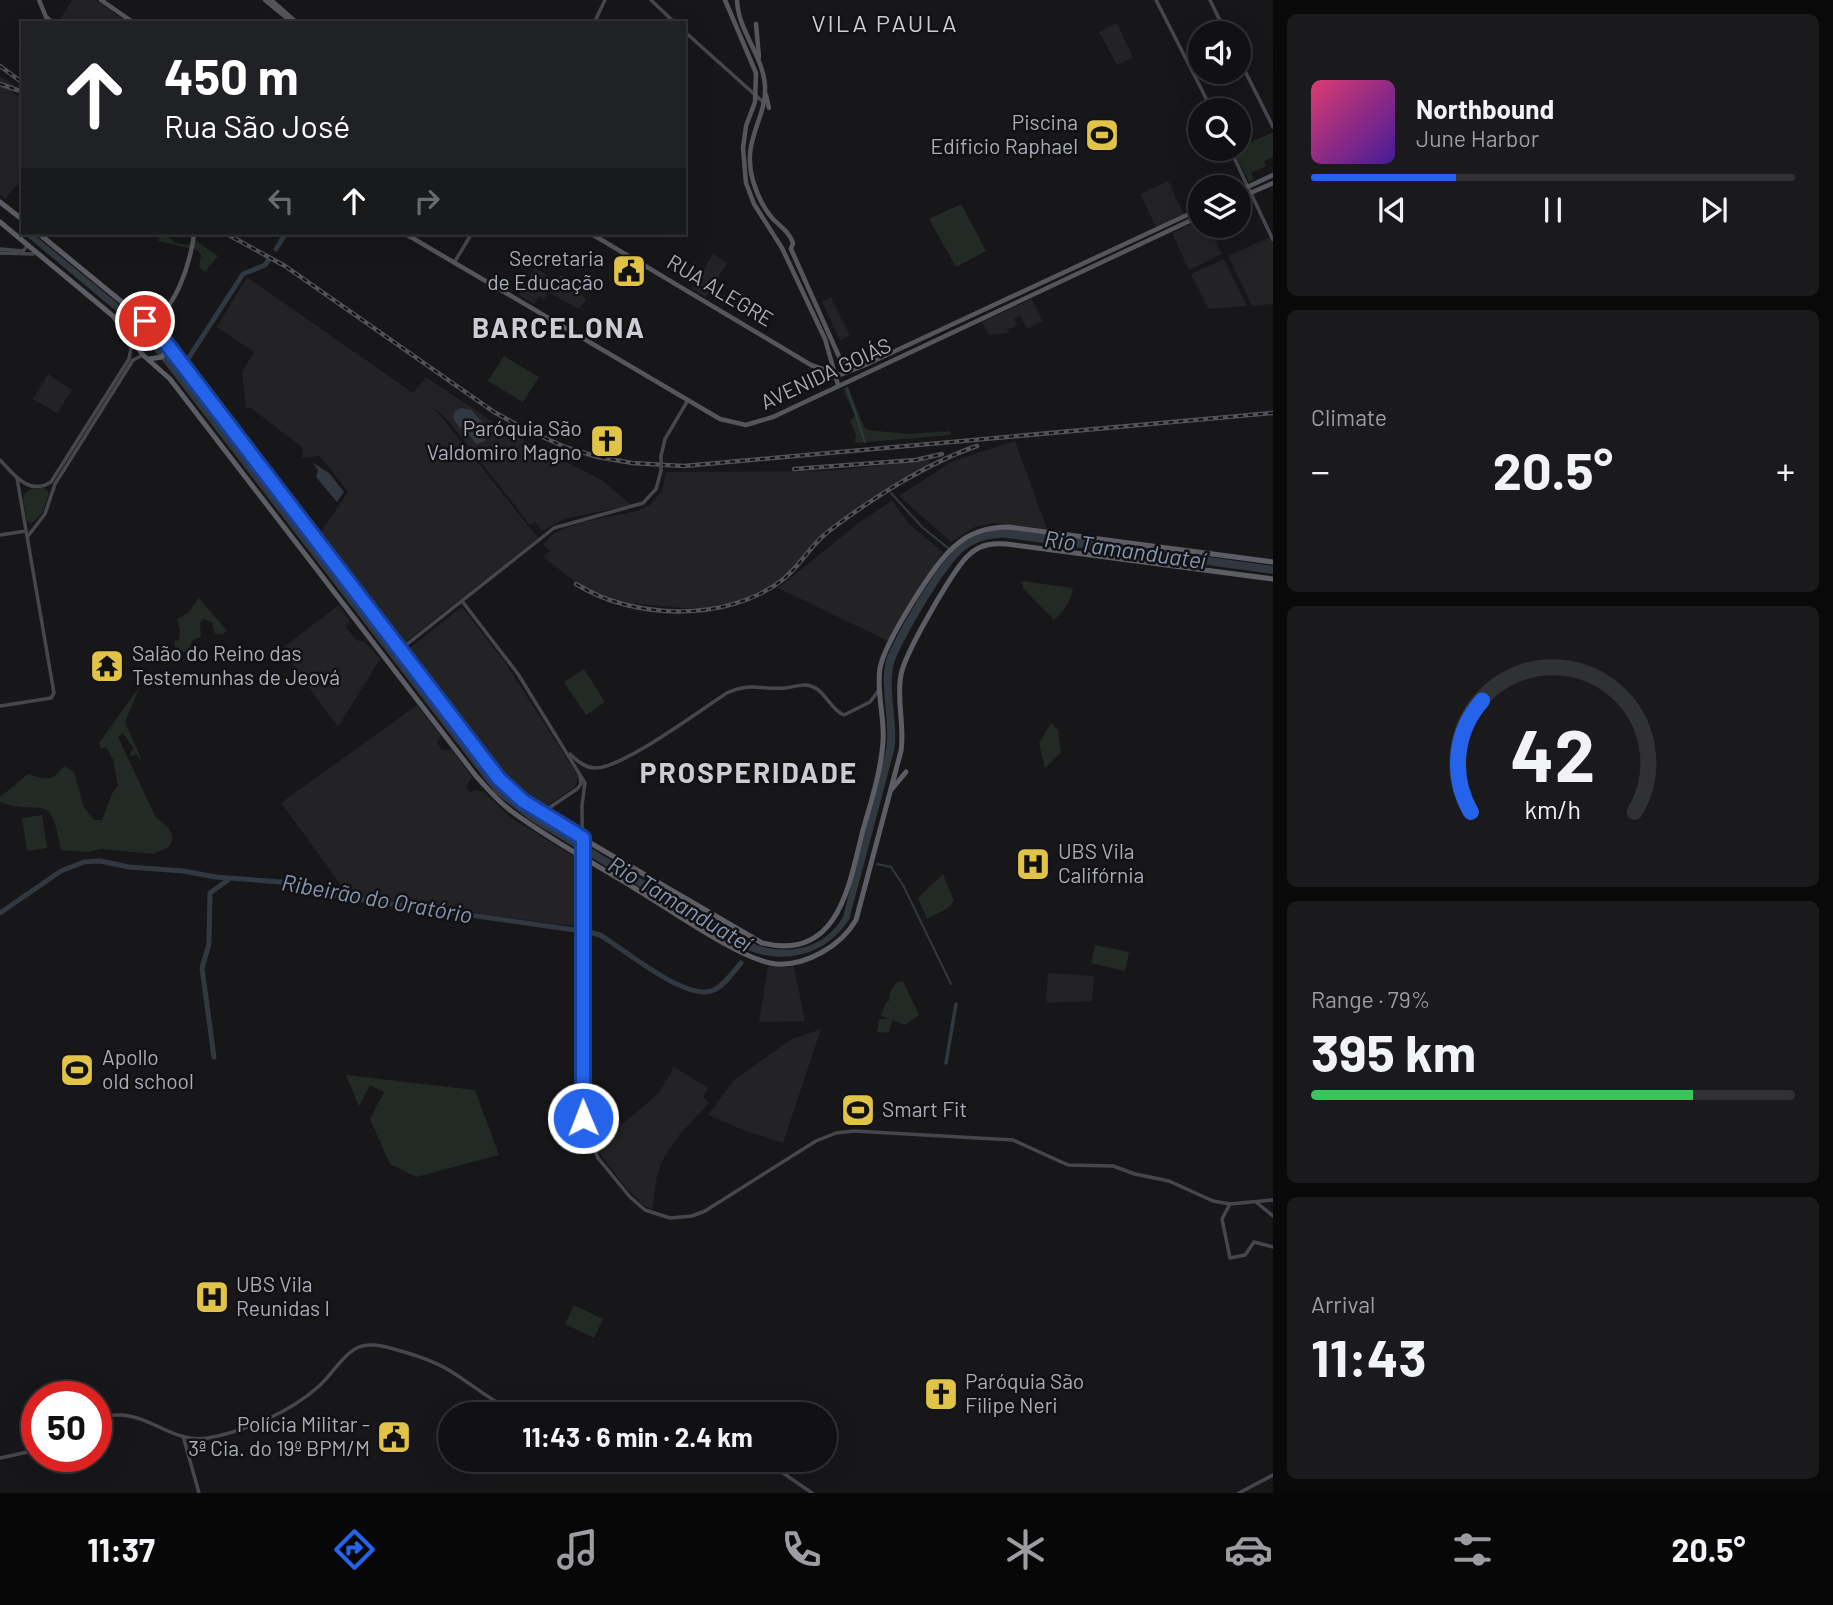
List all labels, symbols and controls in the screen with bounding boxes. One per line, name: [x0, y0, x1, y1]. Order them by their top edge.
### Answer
district label: VILA PAULA: [811, 8, 959, 37]
map controls: [1188, 21, 1251, 238]
button: sound: [1188, 21, 1251, 84]
text: 450 m: [164, 46, 299, 105]
icon: ahead: [49, 49, 140, 140]
text: Northbound: [1416, 93, 1554, 124]
button: search: [1188, 98, 1251, 161]
text: Rua São José: [164, 106, 350, 144]
place label: Piscina Edificio Raphael: [930, 109, 1078, 158]
sports icon: Piscina Edificio Raphael: [1083, 116, 1121, 154]
text: June Harbor: [1416, 124, 1539, 152]
button: layers: [1188, 175, 1251, 238]
icon: left: [262, 182, 300, 220]
icon: ahead: [335, 182, 373, 220]
icon: right: [408, 182, 446, 220]
icon: previous: [1373, 191, 1411, 229]
icon: pause: [1534, 191, 1572, 229]
icon: next: [1695, 191, 1733, 229]
place label: Secretaria de Educação: [487, 245, 604, 294]
street label: RUA ALEGRE: [663, 248, 778, 331]
public building icon: Secretaria de Educação: [610, 252, 648, 290]
pin: [115, 291, 175, 351]
icon: arrive: [126, 302, 164, 340]
district label: BARCELONA: [472, 310, 646, 344]
street label: AVENIDA GOIÁS: [756, 331, 895, 414]
text: Climate: [1311, 403, 1387, 431]
place label: Paróquia São Valdomiro Magno: [427, 415, 582, 464]
church icon: Paróquia São Valdomiro Magno: [588, 422, 626, 460]
text: 20.5°: [1493, 438, 1613, 500]
text: −: [1311, 447, 1330, 493]
text: +: [1776, 447, 1795, 493]
water label: Rio Tamanduateí: [1043, 524, 1209, 574]
place label: Salão do Reino das Testemunhas de Jeová: [132, 640, 340, 689]
temple icon: Salão do Reino das Testemunhas de Jeová: [88, 647, 126, 685]
text: 42: [1511, 710, 1595, 798]
district label: PROSPERIDADE: [640, 755, 858, 789]
text: km/h: [1525, 794, 1581, 824]
place label: UBS Vila Califórnia: [1058, 838, 1144, 887]
hospital icon: UBS Vila Califórnia: [1014, 845, 1052, 883]
water label: Rio Tamanduateí: [604, 849, 759, 958]
water label: Ribeirão do Oratório: [280, 867, 475, 929]
text: Range · 79%: [1311, 985, 1430, 1013]
text: 395 km: [1311, 1020, 1476, 1082]
place label: Apollo old school: [102, 1044, 194, 1093]
sports icon: Apollo old school: [58, 1051, 96, 1089]
position arrow: [546, 1081, 620, 1155]
sports icon: Smart Fit: [839, 1091, 877, 1129]
place label: Smart Fit: [882, 1096, 967, 1121]
place label: UBS Vila Reunidas I: [236, 1271, 330, 1320]
hospital icon: UBS Vila Reunidas I: [193, 1278, 231, 1316]
text: Arrival: [1311, 1290, 1375, 1318]
text: 11:43: [1311, 1325, 1427, 1387]
place label: Paróquia São Filipe Neri: [965, 1368, 1084, 1417]
church icon: Paróquia São Filipe Neri: [922, 1375, 960, 1413]
speed limit sign: 50: [21, 1381, 112, 1472]
place label: Polícia Militar - 3ª Cia. do 19º BPM/M: [188, 1411, 370, 1460]
public building icon: Polícia Militar - 3ª Cia. do 19º BPM/M: [375, 1418, 413, 1456]
text: 11:43 · 6 min · 2.4 km: [522, 1421, 753, 1452]
icon: directions: [330, 1525, 379, 1574]
icon: music: [553, 1525, 602, 1574]
icon: phone: [777, 1525, 826, 1574]
icon: climate: [1001, 1525, 1050, 1574]
icon: car: [1224, 1525, 1273, 1574]
icon: filters: [1448, 1525, 1497, 1574]
text: 11:37: [87, 1530, 155, 1568]
text: 20.5°: [1671, 1530, 1746, 1568]

